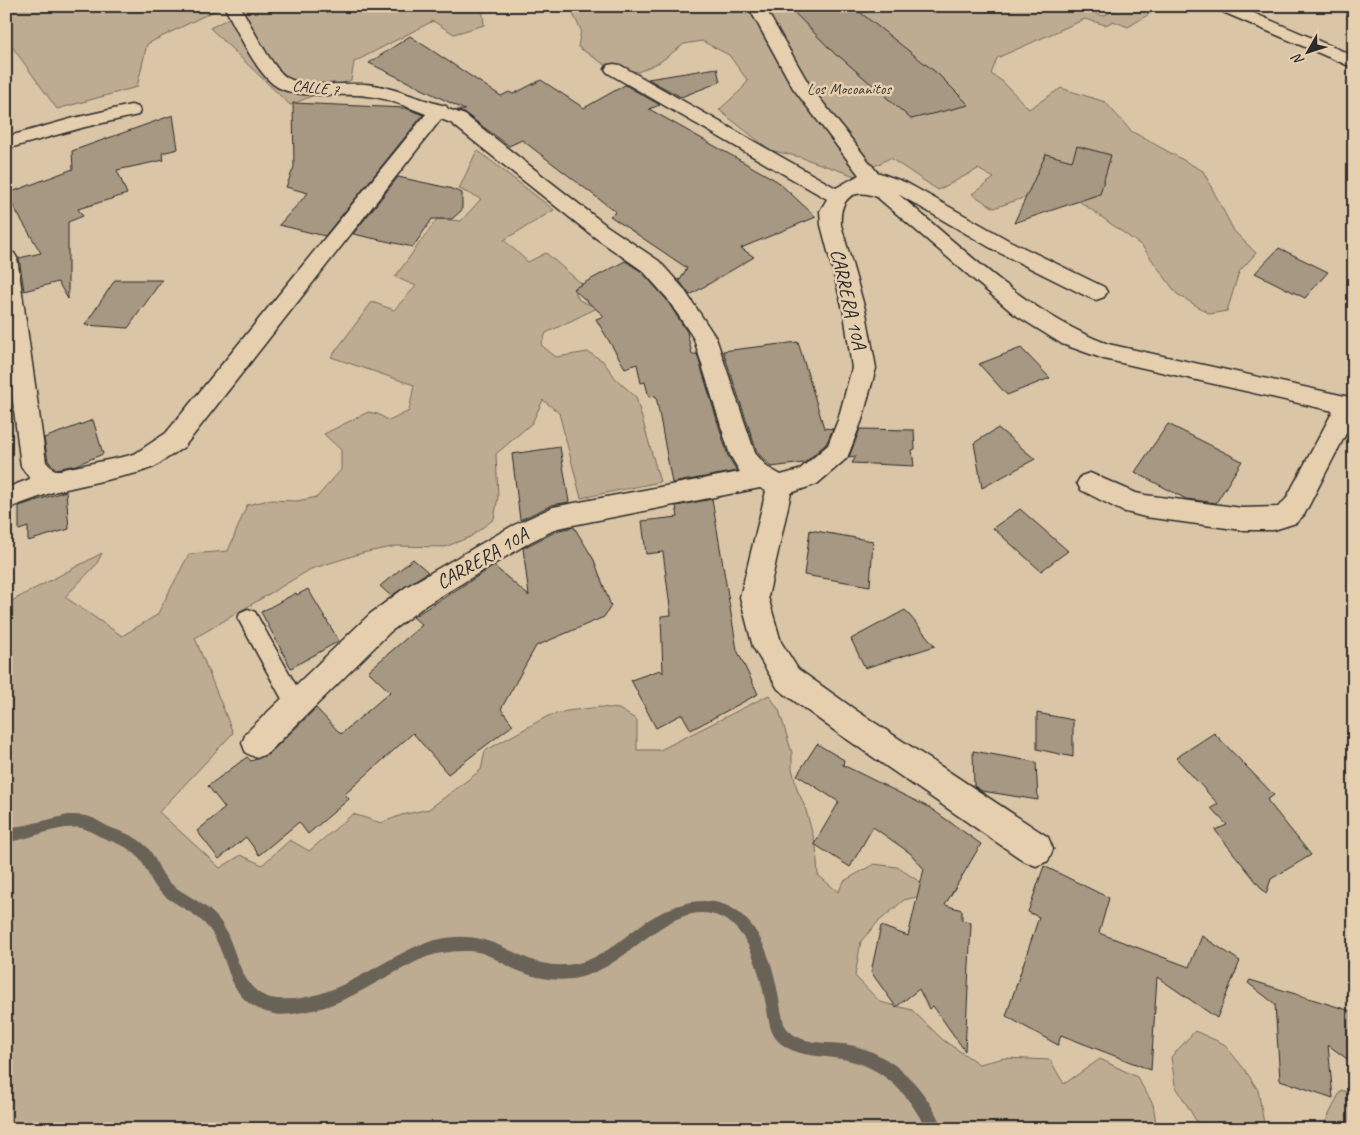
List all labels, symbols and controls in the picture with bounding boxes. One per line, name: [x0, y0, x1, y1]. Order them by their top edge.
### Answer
north arrow: [1282, 28, 1332, 78]
text: N: [1287, 49, 1308, 69]
street label: CALLE 7: [292, 76, 341, 100]
park label: Los Mocoanitos: [807, 79, 892, 99]
street label: CARRERA 10A: [825, 246, 872, 353]
street label: CARRERA 10A: [432, 522, 534, 595]

